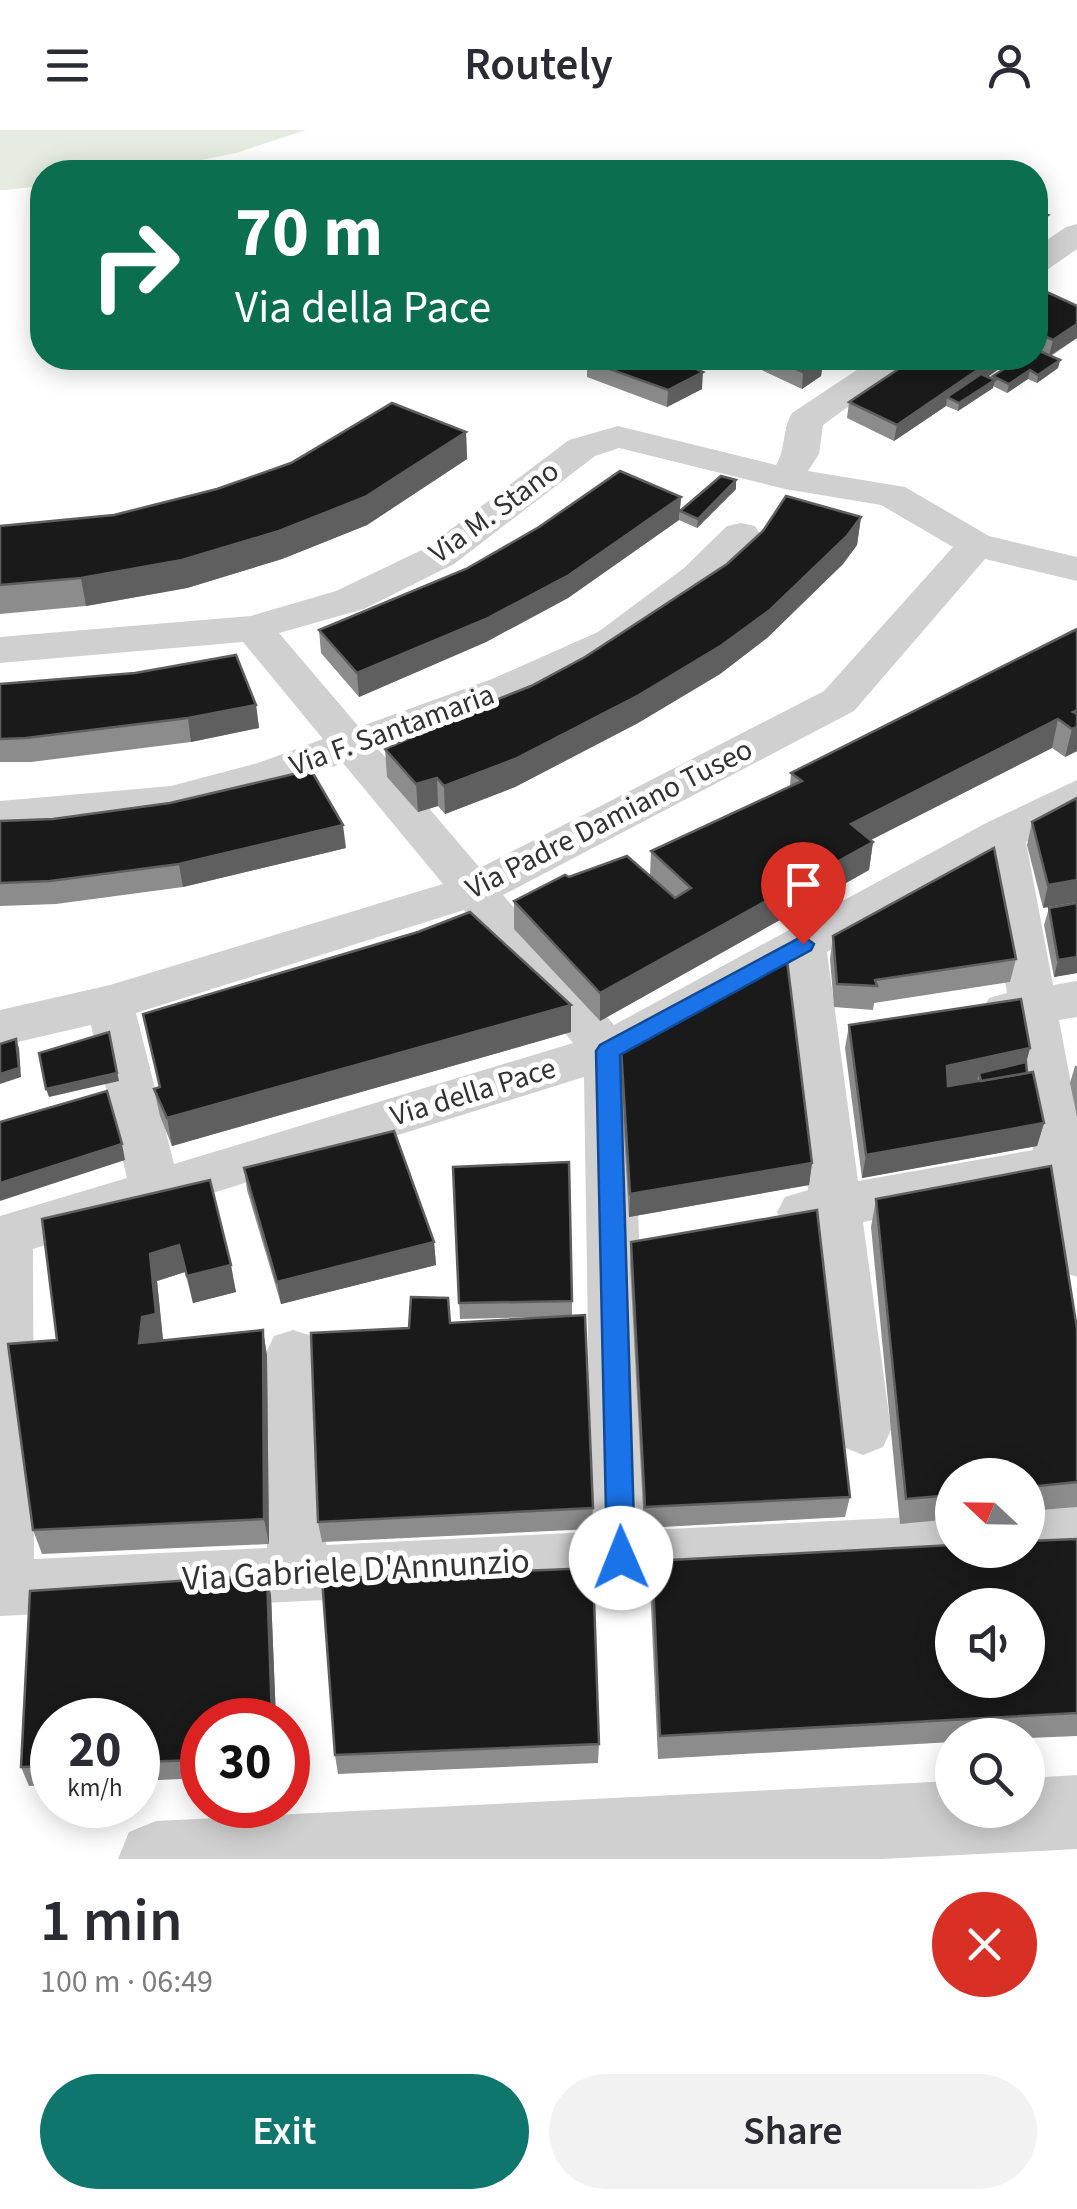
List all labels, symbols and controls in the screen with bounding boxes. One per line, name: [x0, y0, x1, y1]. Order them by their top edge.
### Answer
text: Routely: [464, 33, 613, 97]
icon: menu: [40, 38, 95, 93]
icon: person: [982, 38, 1037, 93]
text: 70 m: [235, 183, 383, 283]
icon: right: [70, 200, 200, 330]
text: Via della Pace: [235, 276, 491, 340]
street label: Via M. Stano: [420, 450, 568, 574]
street label: Via F. Santamaria: [284, 673, 500, 787]
street label: Via Padre Damiano Tuseo: [458, 728, 760, 910]
pin: [761, 842, 846, 945]
icon: arrive: [776, 857, 831, 912]
street label: Via della Pace: [385, 1046, 561, 1138]
north arrow: [935, 1458, 1045, 1568]
map controls: [935, 1458, 1045, 1828]
position arrow: [569, 1506, 673, 1610]
street label: Via Gabriele D'Annunzio: [181, 1536, 531, 1604]
button: sound: [935, 1588, 1045, 1698]
speed limit sign: 30: [180, 1698, 310, 1828]
text: 20: [69, 1715, 121, 1786]
button: search: [935, 1718, 1045, 1828]
text: km/h: [67, 1770, 123, 1806]
text: 1 min: [40, 1879, 183, 1964]
button: close: [932, 1892, 1037, 1997]
text: 100 m · 06:49: [40, 1959, 213, 2005]
button: Exit: [40, 2074, 529, 2189]
button: Share: [549, 2074, 1037, 2189]

